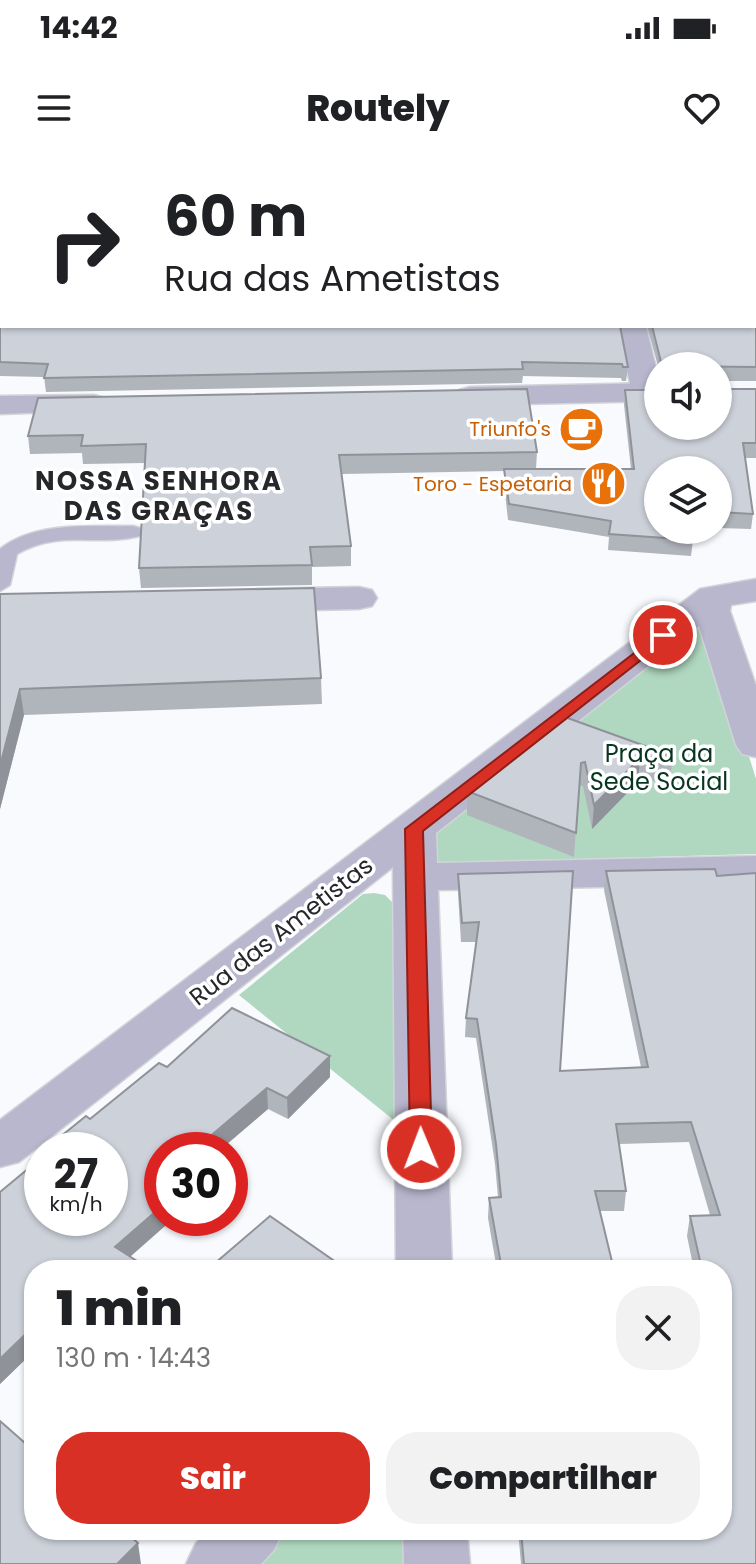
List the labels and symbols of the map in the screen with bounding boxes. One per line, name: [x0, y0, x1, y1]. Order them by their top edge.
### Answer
cafe icon: Triunfo's: [558, 405, 606, 453]
place label: Triunfo's: [469, 415, 551, 443]
restaurant icon: Toro - Espetaria: [579, 460, 627, 508]
district label: NOSSA SENHORA DAS GRAÇAS: [35, 463, 283, 529]
place label: Toro - Espetaria: [413, 470, 572, 498]
pin: [629, 601, 697, 669]
park label: Praça da Sede Social: [590, 737, 728, 798]
street label: Rua das Ametistas: [182, 849, 380, 1013]
position arrow: [379, 1107, 463, 1191]
speed limit sign: 30: [144, 1132, 248, 1236]

